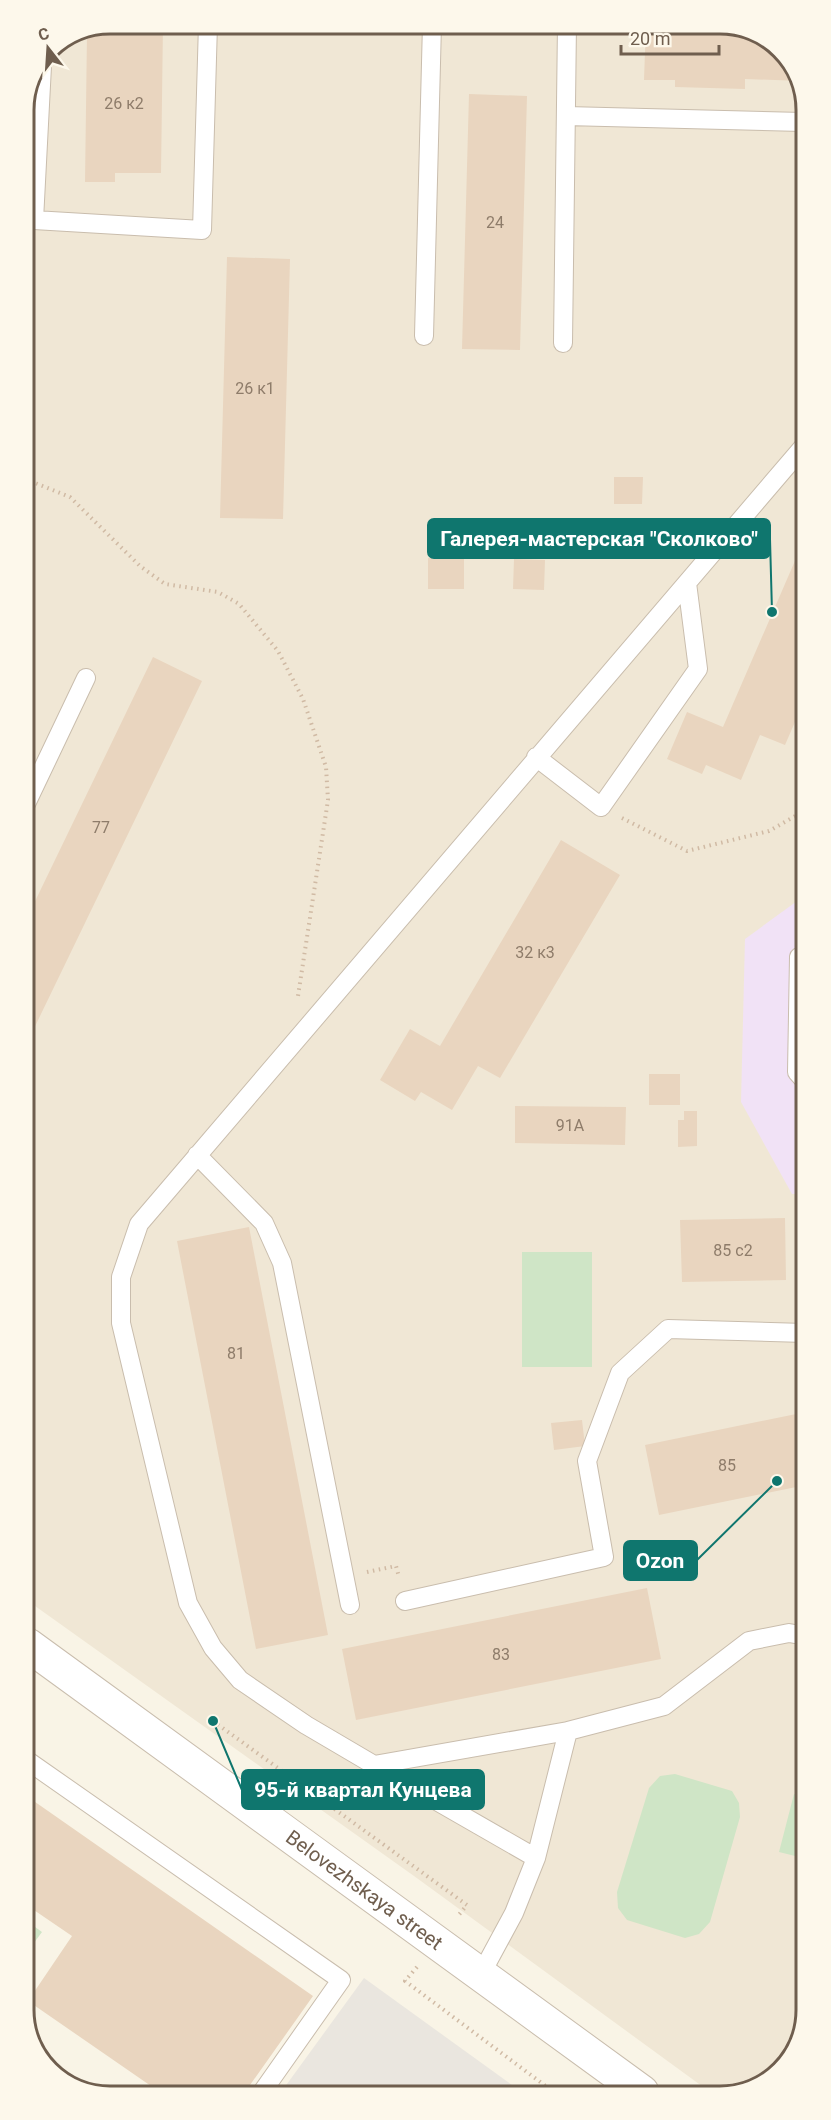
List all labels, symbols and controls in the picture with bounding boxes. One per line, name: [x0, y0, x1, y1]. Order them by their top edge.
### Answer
north arrow: [18, 18, 78, 78]
scale bar: [621, 18, 718, 56]
text: С: [36, 24, 52, 45]
text: 20 m: [630, 28, 670, 49]
house number: 26 к2: [104, 94, 144, 113]
house number: 24: [486, 213, 504, 232]
house number: 26 к1: [235, 379, 275, 398]
callout: Галерея-мастерская "Сколково": [428, 519, 770, 558]
text: Галерея-мастерская "Сколково": [440, 527, 758, 551]
house number: 77: [92, 818, 110, 837]
house number: 32 к3: [515, 943, 555, 962]
house number: 91А: [556, 1116, 585, 1135]
house number: 85 с2: [713, 1241, 753, 1260]
house number: 81: [227, 1344, 245, 1363]
house number: 85: [718, 1456, 736, 1475]
callout: Ozon: [624, 1541, 697, 1580]
text: Ozon: [636, 1549, 684, 1573]
house number: 83: [492, 1645, 510, 1664]
callout: 95-й квартал Кунцева: [242, 1770, 484, 1809]
text: 95-й квартал Кунцева: [254, 1778, 472, 1802]
street label: Belovezhskaya street: [281, 1825, 447, 1955]

